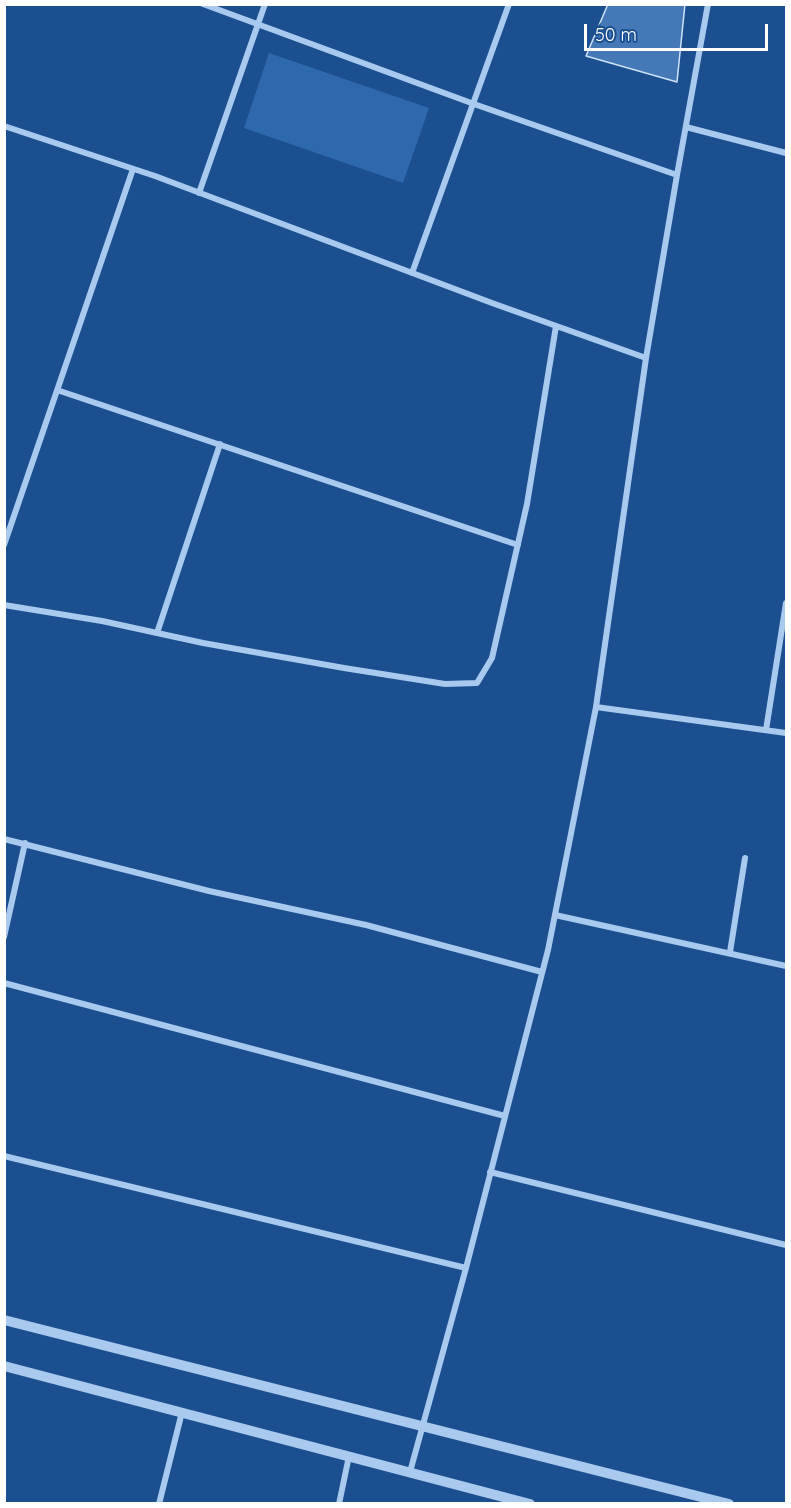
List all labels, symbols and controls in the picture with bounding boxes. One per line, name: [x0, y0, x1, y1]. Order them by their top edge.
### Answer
scale bar: [587, 12, 772, 50]
text: 50 m: [595, 23, 637, 46]

